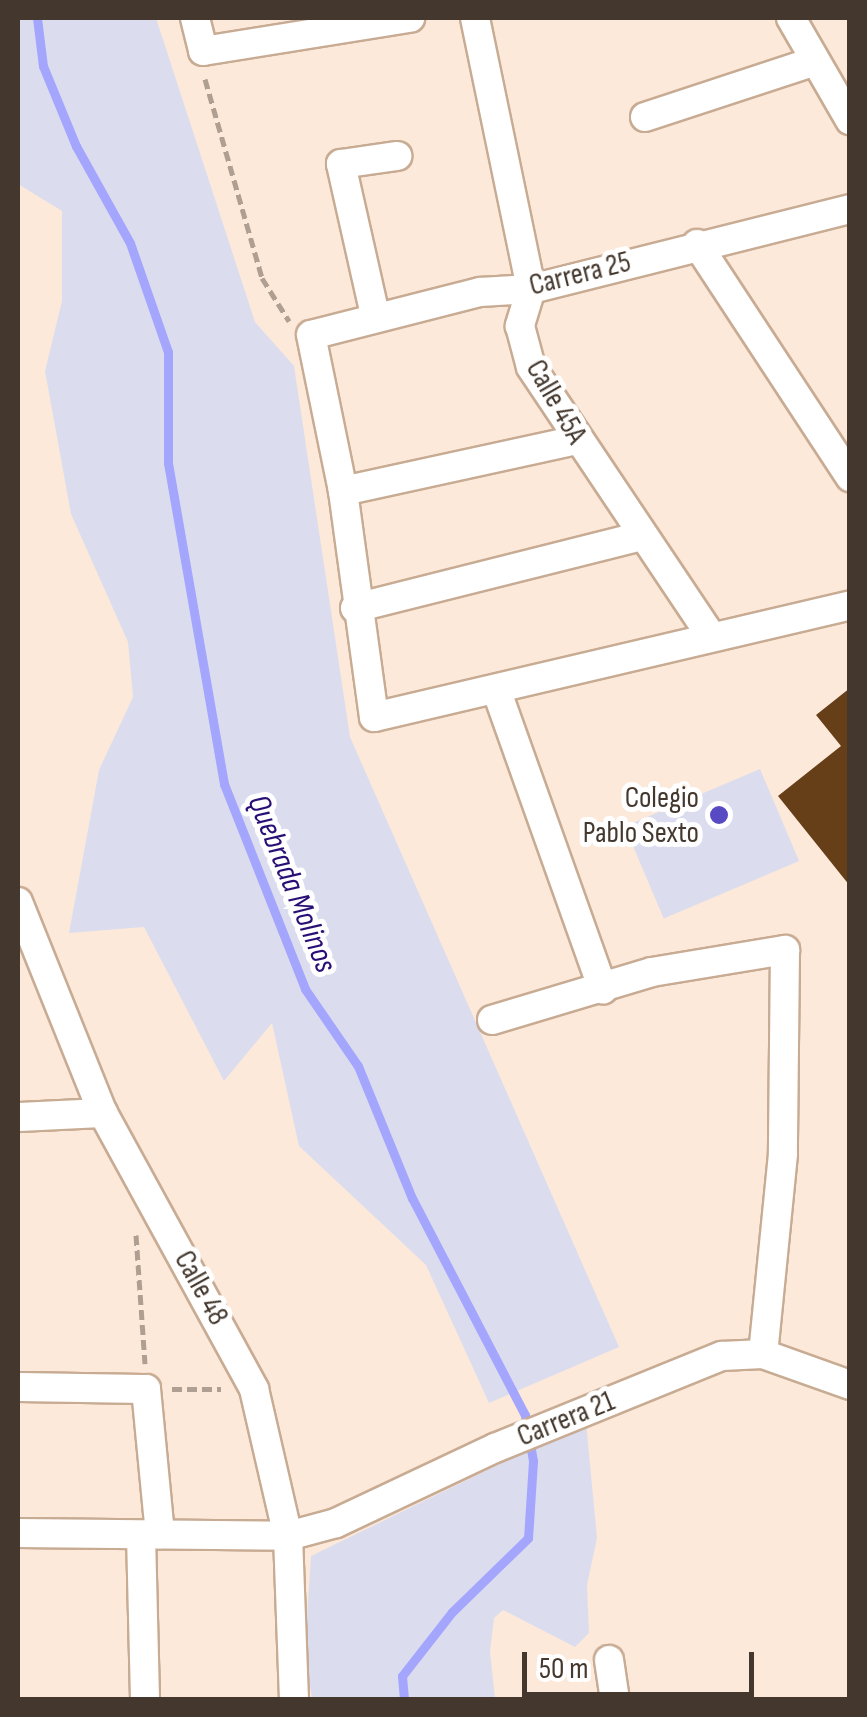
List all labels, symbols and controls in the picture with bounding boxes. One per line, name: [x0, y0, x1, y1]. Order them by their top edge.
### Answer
street label: Carrera 25: [526, 244, 634, 304]
street label: Calle 45A: [518, 354, 594, 450]
place label: Colegio Pablo Sexto: [583, 780, 699, 850]
water label: Quebrada Molinos: [238, 790, 344, 978]
marker: Colegio Pablo Sexto: [708, 804, 730, 826]
street label: Calle 48: [166, 1245, 236, 1331]
street label: Carrera 21: [512, 1383, 620, 1455]
scale bar: [527, 1632, 760, 1694]
text: 50 m: [539, 1651, 588, 1687]

